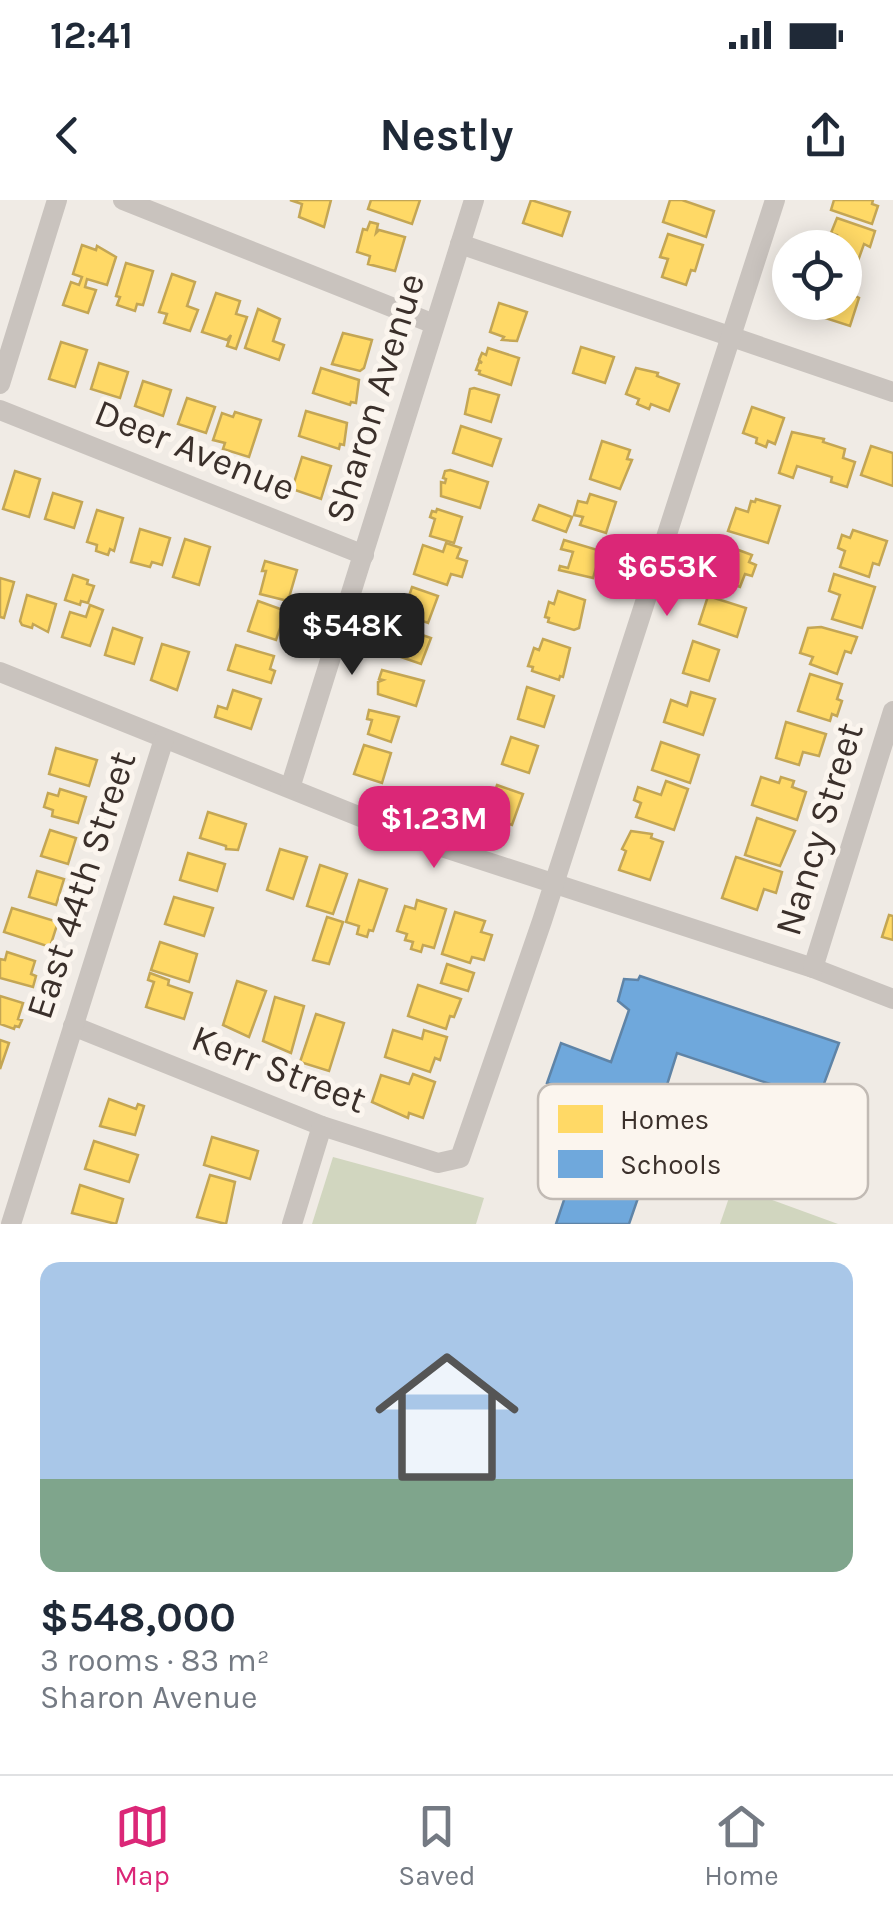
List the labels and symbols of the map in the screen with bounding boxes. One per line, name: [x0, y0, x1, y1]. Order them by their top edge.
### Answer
street label: Sharon Avenue: [316, 268, 434, 528]
street label: Deer Avenue: [88, 389, 302, 511]
pin: $653K: [597, 534, 737, 619]
pin: $548K: [282, 593, 422, 678]
street label: Nancy Street: [765, 717, 873, 941]
street label: East 44th Street: [17, 746, 145, 1024]
pin: $1.23M: [353, 786, 515, 871]
street label: Kerr Street: [185, 1015, 373, 1123]
legend: [538, 1084, 868, 1199]
text: Homes: [620, 1103, 709, 1136]
text: Schools: [620, 1148, 721, 1181]

